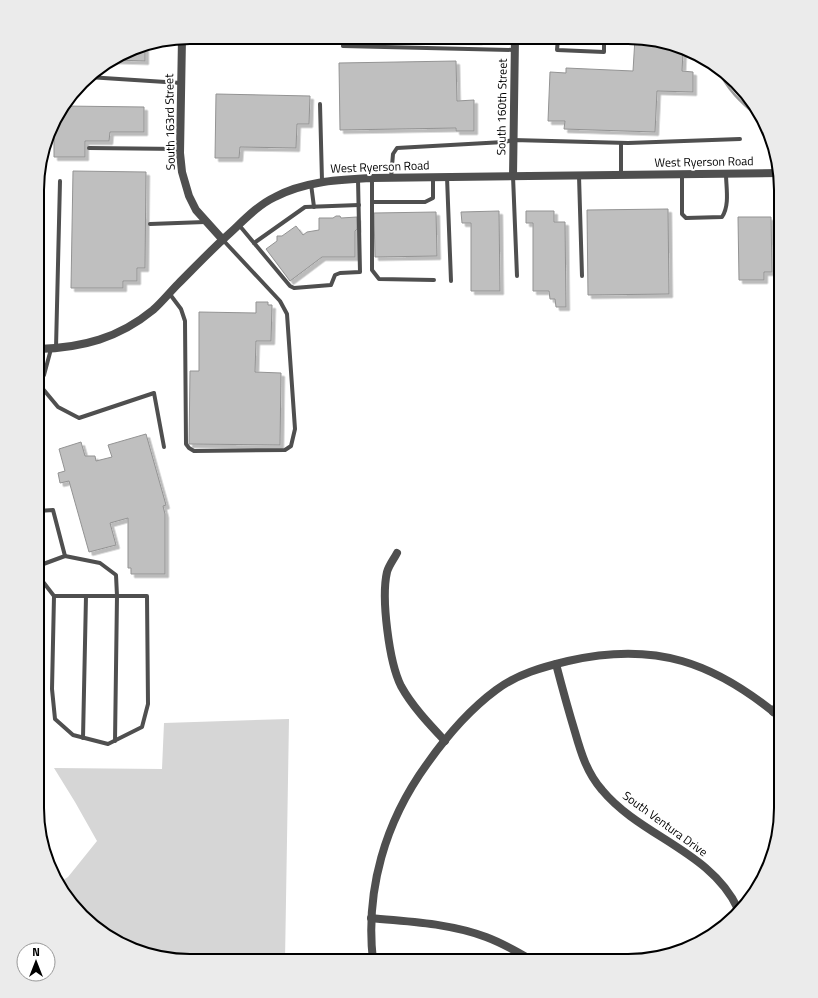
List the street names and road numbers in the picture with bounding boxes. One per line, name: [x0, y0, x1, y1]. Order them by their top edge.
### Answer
street label: South 160th Street: [491, 58, 512, 156]
street label: South 163rd Street: [159, 73, 180, 170]
street label: West Ryerson Road: [654, 151, 754, 172]
street label: West Ryerson Road: [330, 155, 430, 178]
street label: South Ventura Drive: [619, 786, 712, 861]

